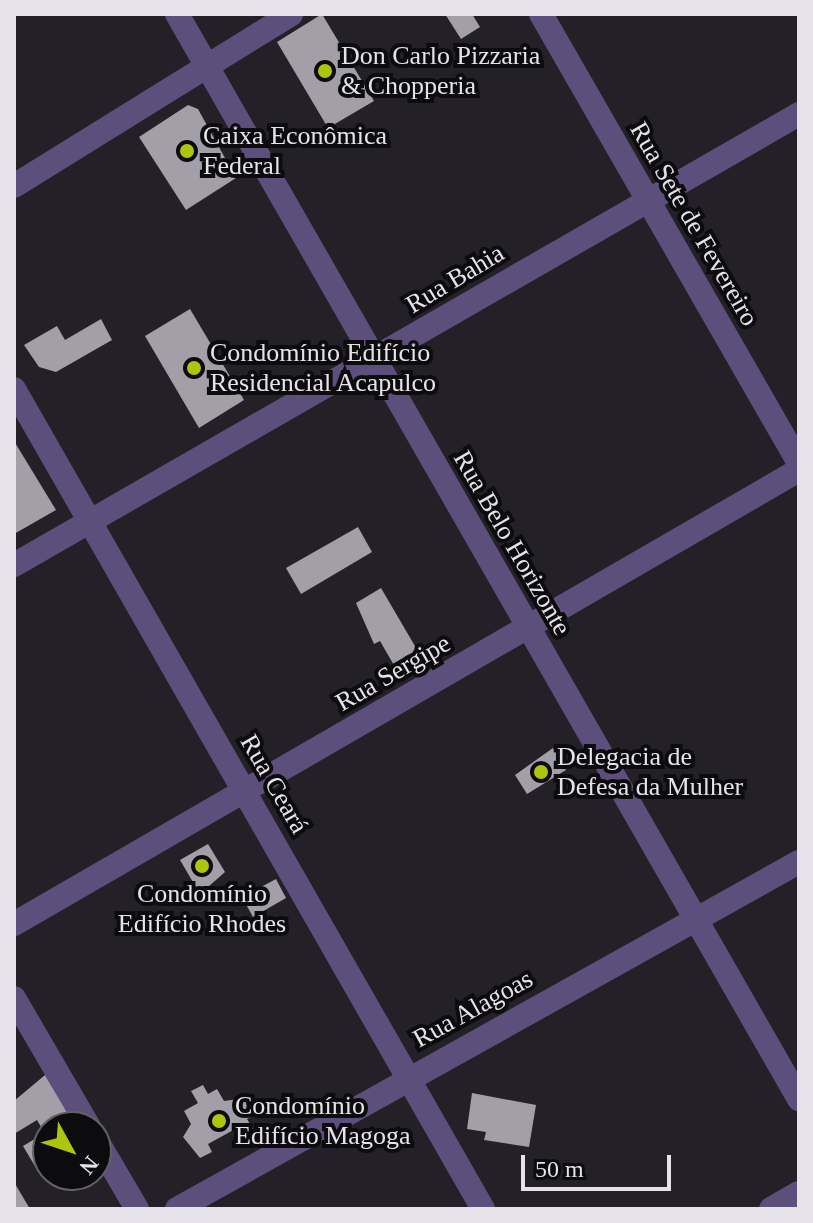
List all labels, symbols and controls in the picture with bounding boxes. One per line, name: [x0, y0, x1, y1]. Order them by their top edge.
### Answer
place label: Don Carlo Pizzaria & Chopperia: [341, 40, 540, 102]
marker: Don Carlo Pizzaria & Chopperia: [316, 62, 334, 80]
street label: Rua Sete de Fevereiro: [623, 116, 765, 332]
place label: Caixa Econômica Federal: [203, 120, 387, 182]
marker: Caixa Econômica Federal: [178, 142, 196, 160]
street label: Rua Bahia: [400, 238, 510, 320]
place label: Condomínio Edifício Residencial Acapulco: [210, 337, 437, 398]
marker: Condomínio Edifício Residencial Acapulco: [185, 359, 203, 377]
street label: Rua Belo Horizonte: [447, 445, 577, 641]
street label: Rua Sergipe: [330, 628, 456, 718]
street label: Rua Ceará: [233, 729, 315, 839]
place label: Delegacia de Defesa da Mulher: [557, 741, 743, 802]
marker: Delegacia de Defesa da Mulher: [532, 763, 550, 781]
marker: Condomínio Edifício Rhodes: [193, 857, 211, 875]
place label: Condomínio Edifício Rhodes: [118, 878, 286, 940]
street label: Rua Alagoas: [407, 963, 539, 1055]
place label: Condomínio Edifício Magoga: [235, 1090, 410, 1152]
north arrow: [32, 1111, 112, 1191]
marker: Condomínio Edifício Magoga: [210, 1112, 228, 1130]
scale bar: [525, 1139, 675, 1189]
text: N: [75, 1151, 104, 1180]
text: 50 m: [535, 1156, 584, 1182]

